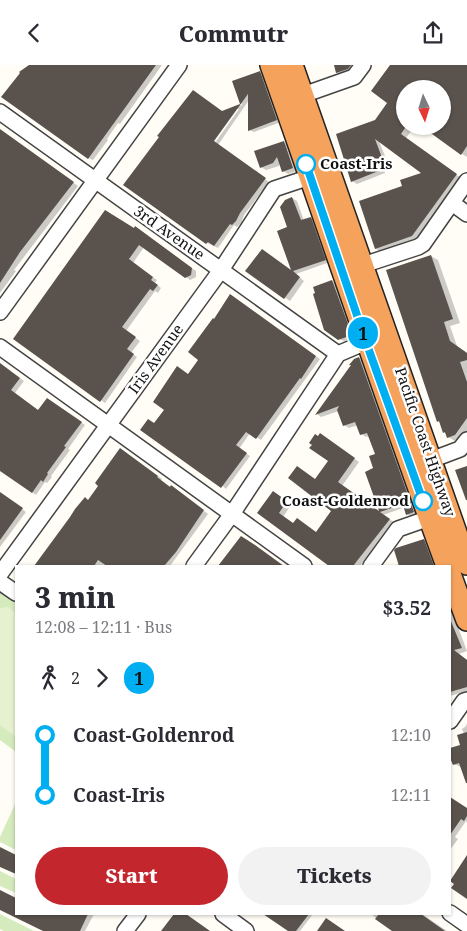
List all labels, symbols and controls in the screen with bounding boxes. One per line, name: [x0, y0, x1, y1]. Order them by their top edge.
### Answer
text: Commutr: [179, 18, 288, 48]
icon: back: [20, 19, 48, 47]
icon: share: [419, 19, 447, 47]
north arrow: [396, 80, 451, 135]
map controls: [396, 80, 451, 135]
place label: Coast-Iris: [320, 153, 393, 173]
marker: Coast-Iris: [296, 154, 316, 174]
street label: 3rd Avenue: [130, 200, 209, 264]
line badge: 1: [347, 317, 379, 349]
street label: Iris Avenue: [123, 320, 187, 397]
text: 1: [358, 321, 368, 345]
street label: Pacific Coast Highway: [391, 364, 461, 520]
place label: Coast-Goldenrod: [282, 490, 409, 510]
marker: Coast-Goldenrod: [413, 491, 433, 511]
text: 3 min: [35, 578, 115, 616]
text: $3.52: [382, 595, 431, 621]
text: 12:08 – 12:11 · Bus: [35, 616, 172, 638]
icon: walk: [35, 664, 63, 692]
icon: forward: [88, 664, 116, 692]
text: 1: [134, 666, 144, 690]
text: 2: [71, 667, 80, 689]
text: Coast-Goldenrod: [73, 722, 234, 748]
text: 12:10: [391, 724, 431, 746]
text: Coast-Iris: [73, 782, 165, 808]
text: 12:11: [391, 784, 431, 806]
button: Start: [35, 847, 228, 905]
button: Tickets: [238, 847, 431, 905]

